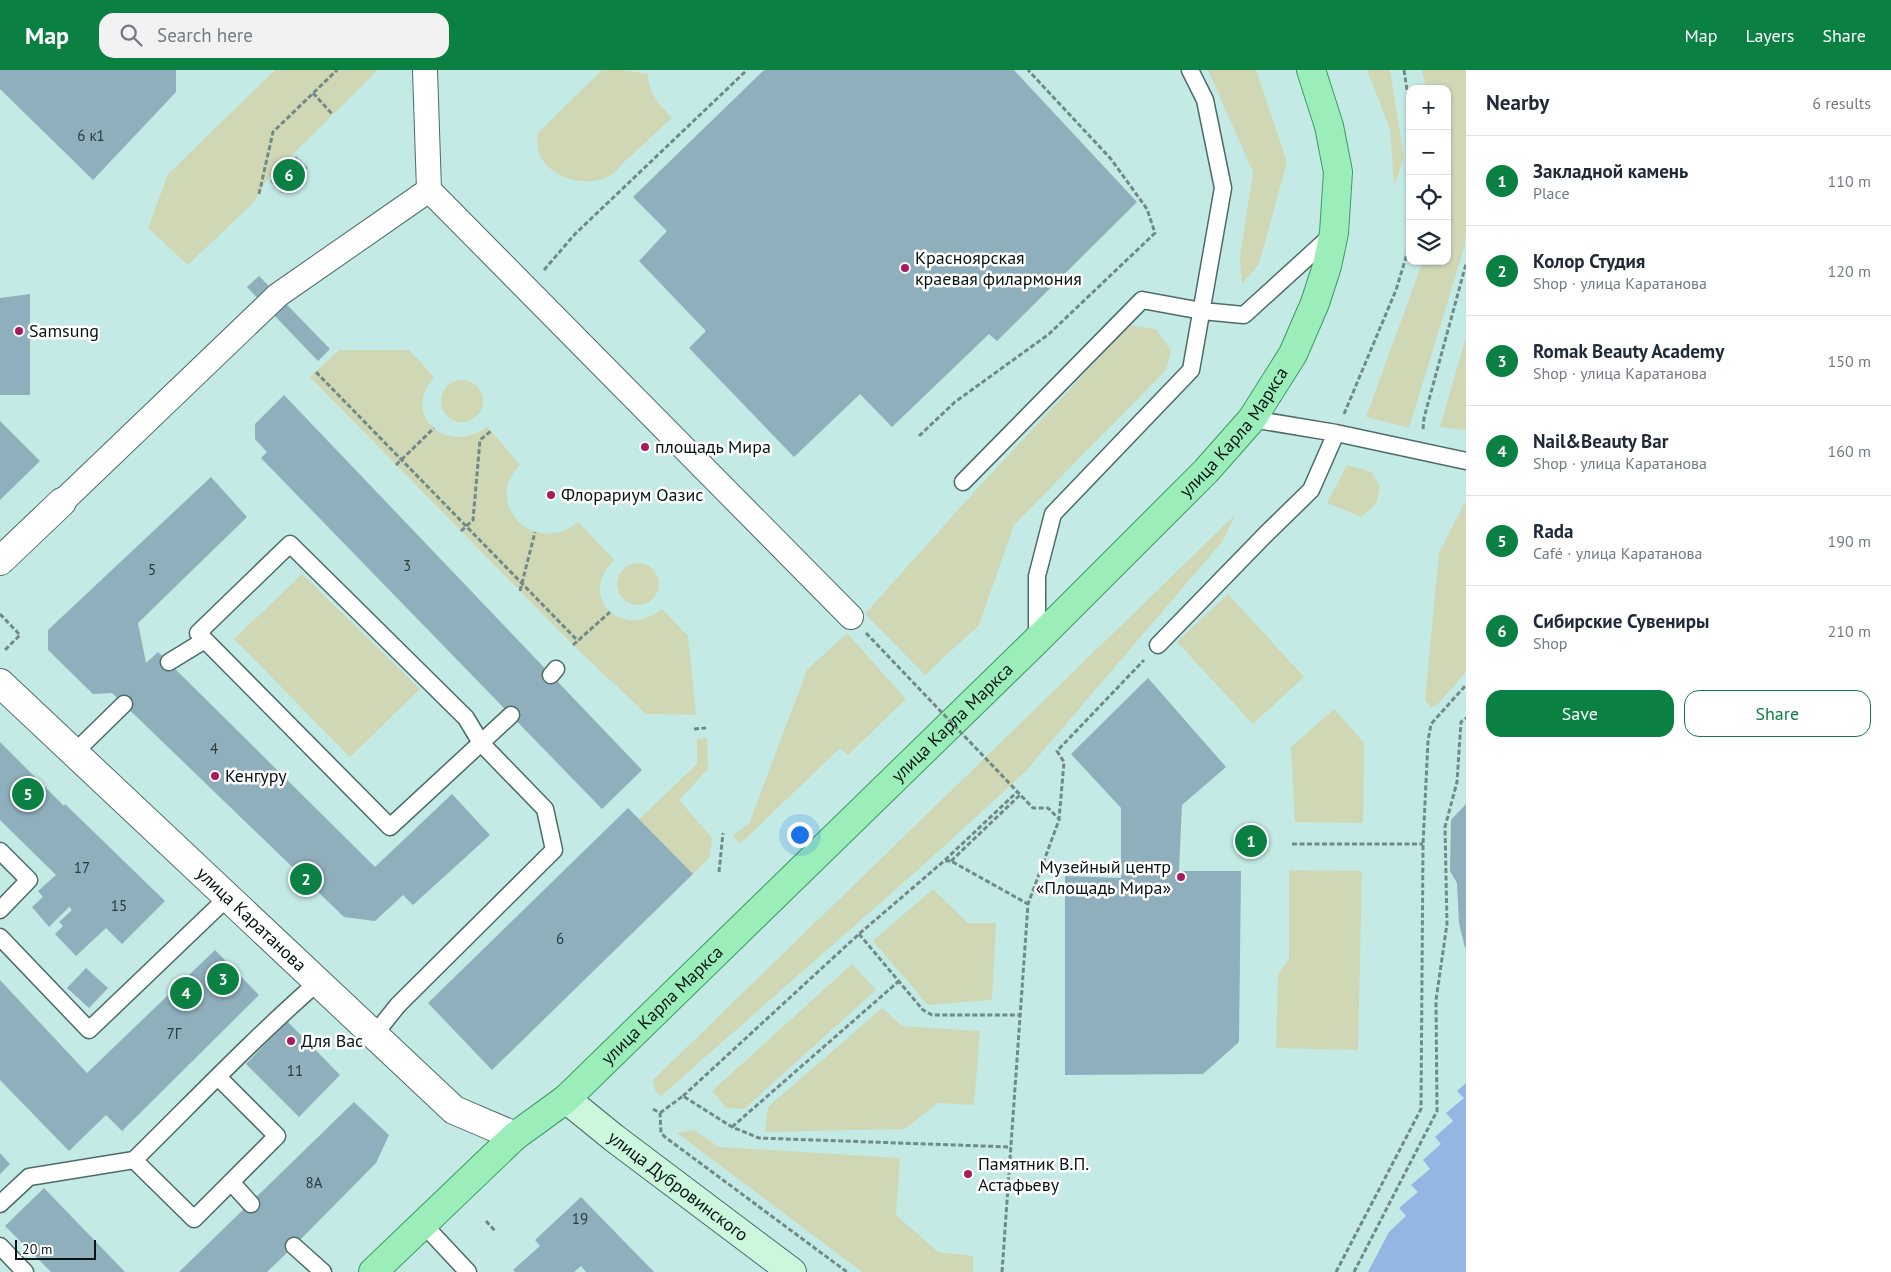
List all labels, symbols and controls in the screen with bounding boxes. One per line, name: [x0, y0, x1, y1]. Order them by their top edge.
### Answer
search box: [99, 13, 449, 58]
text: Map: [25, 20, 69, 51]
icon: search: [117, 21, 145, 49]
text: Search here: [157, 23, 253, 47]
text: Map: [1685, 24, 1717, 47]
text: Layers: [1745, 24, 1794, 47]
text: Share: [1822, 24, 1866, 47]
map controls: [1406, 85, 1451, 265]
button: +: [1406, 85, 1451, 130]
text: Nearby: [1486, 89, 1549, 116]
text: 6 results: [1812, 93, 1871, 113]
house number: 6 к1: [77, 126, 105, 145]
button: −: [1406, 130, 1451, 175]
pin: 6: [273, 156, 305, 194]
text: Закладной камень: [1533, 159, 1688, 183]
text: 1: [1497, 171, 1507, 191]
text: 110 m: [1828, 171, 1871, 191]
button: locate: [1406, 175, 1451, 220]
text: Place: [1533, 183, 1570, 203]
button: layers: [1406, 220, 1451, 265]
place label: Красноярская краевая филармония: [915, 246, 1082, 290]
text: Колор Студия: [1533, 249, 1645, 273]
text: 2: [1497, 261, 1507, 281]
text: 120 m: [1828, 261, 1871, 281]
marker: Красноярская краевая филармония: [899, 262, 911, 274]
text: Shop · улица Каратанова: [1533, 273, 1707, 293]
place label: Samsung: [29, 319, 99, 342]
marker: Samsung: [13, 325, 25, 337]
text: Romak Beauty Academy: [1533, 339, 1724, 363]
text: 3: [1497, 351, 1507, 371]
text: 150 m: [1828, 351, 1871, 371]
street label: улица Карла Маркса: [1174, 363, 1293, 502]
text: Shop · улица Каратанова: [1533, 363, 1707, 383]
text: Nail&Beauty Bar: [1533, 429, 1668, 453]
place label: площадь Мира: [655, 435, 771, 458]
marker: площадь Мира: [639, 441, 651, 453]
text: 4: [1497, 441, 1507, 461]
text: 160 m: [1828, 441, 1871, 461]
text: Shop · улица Каратанова: [1533, 453, 1707, 473]
place label: Флорариум Оазис: [561, 483, 703, 506]
marker: Флорариум Оазис: [545, 489, 557, 501]
text: Rada: [1533, 519, 1574, 543]
text: 5: [1497, 531, 1507, 551]
text: 190 m: [1828, 531, 1871, 551]
text: Café · улица Каратанова: [1533, 543, 1702, 563]
house number: 3: [403, 556, 411, 575]
house number: 5: [148, 560, 156, 579]
text: Сибирские Сувениры: [1533, 609, 1709, 633]
text: 6: [1497, 621, 1507, 641]
text: 210 m: [1828, 621, 1871, 641]
text: Shop: [1533, 633, 1567, 653]
street label: улица Карла Маркса: [886, 658, 1018, 787]
button: Save: [1486, 690, 1674, 737]
button: Share: [1684, 690, 1871, 737]
house number: 4: [210, 739, 218, 758]
place label: Кенгуру: [225, 764, 287, 787]
marker: Кенгуру: [209, 770, 221, 782]
pin: 5: [12, 775, 44, 813]
your location: [787, 822, 813, 848]
pin: 1: [1235, 822, 1267, 860]
place label: Музейный центр «Площадь Мира»: [1036, 855, 1171, 899]
house number: 17: [74, 858, 90, 877]
pin: 2: [290, 860, 322, 898]
street label: улица Каратанова: [192, 862, 312, 976]
marker: Музейный центр «Площадь Мира»: [1175, 871, 1187, 883]
house number: 15: [111, 896, 127, 915]
house number: 6: [556, 929, 564, 948]
street label: улица Карла Маркса: [596, 940, 728, 1069]
pin: 3: [207, 960, 239, 998]
pin: 4: [170, 974, 202, 1012]
house number: 7Г: [167, 1024, 182, 1043]
place label: Для Вас: [301, 1029, 363, 1052]
marker: Для Вас: [285, 1035, 297, 1047]
house number: 11: [287, 1061, 303, 1080]
street label: улица Дубровинского: [603, 1126, 753, 1246]
place label: Памятник В.П. Астафьеву: [978, 1152, 1089, 1196]
marker: Памятник В.П. Астафьеву: [962, 1168, 974, 1180]
house number: 8А: [306, 1173, 323, 1192]
house number: 19: [572, 1209, 588, 1228]
scale bar: [15, 1237, 96, 1260]
text: 20 m: [22, 1240, 52, 1258]

